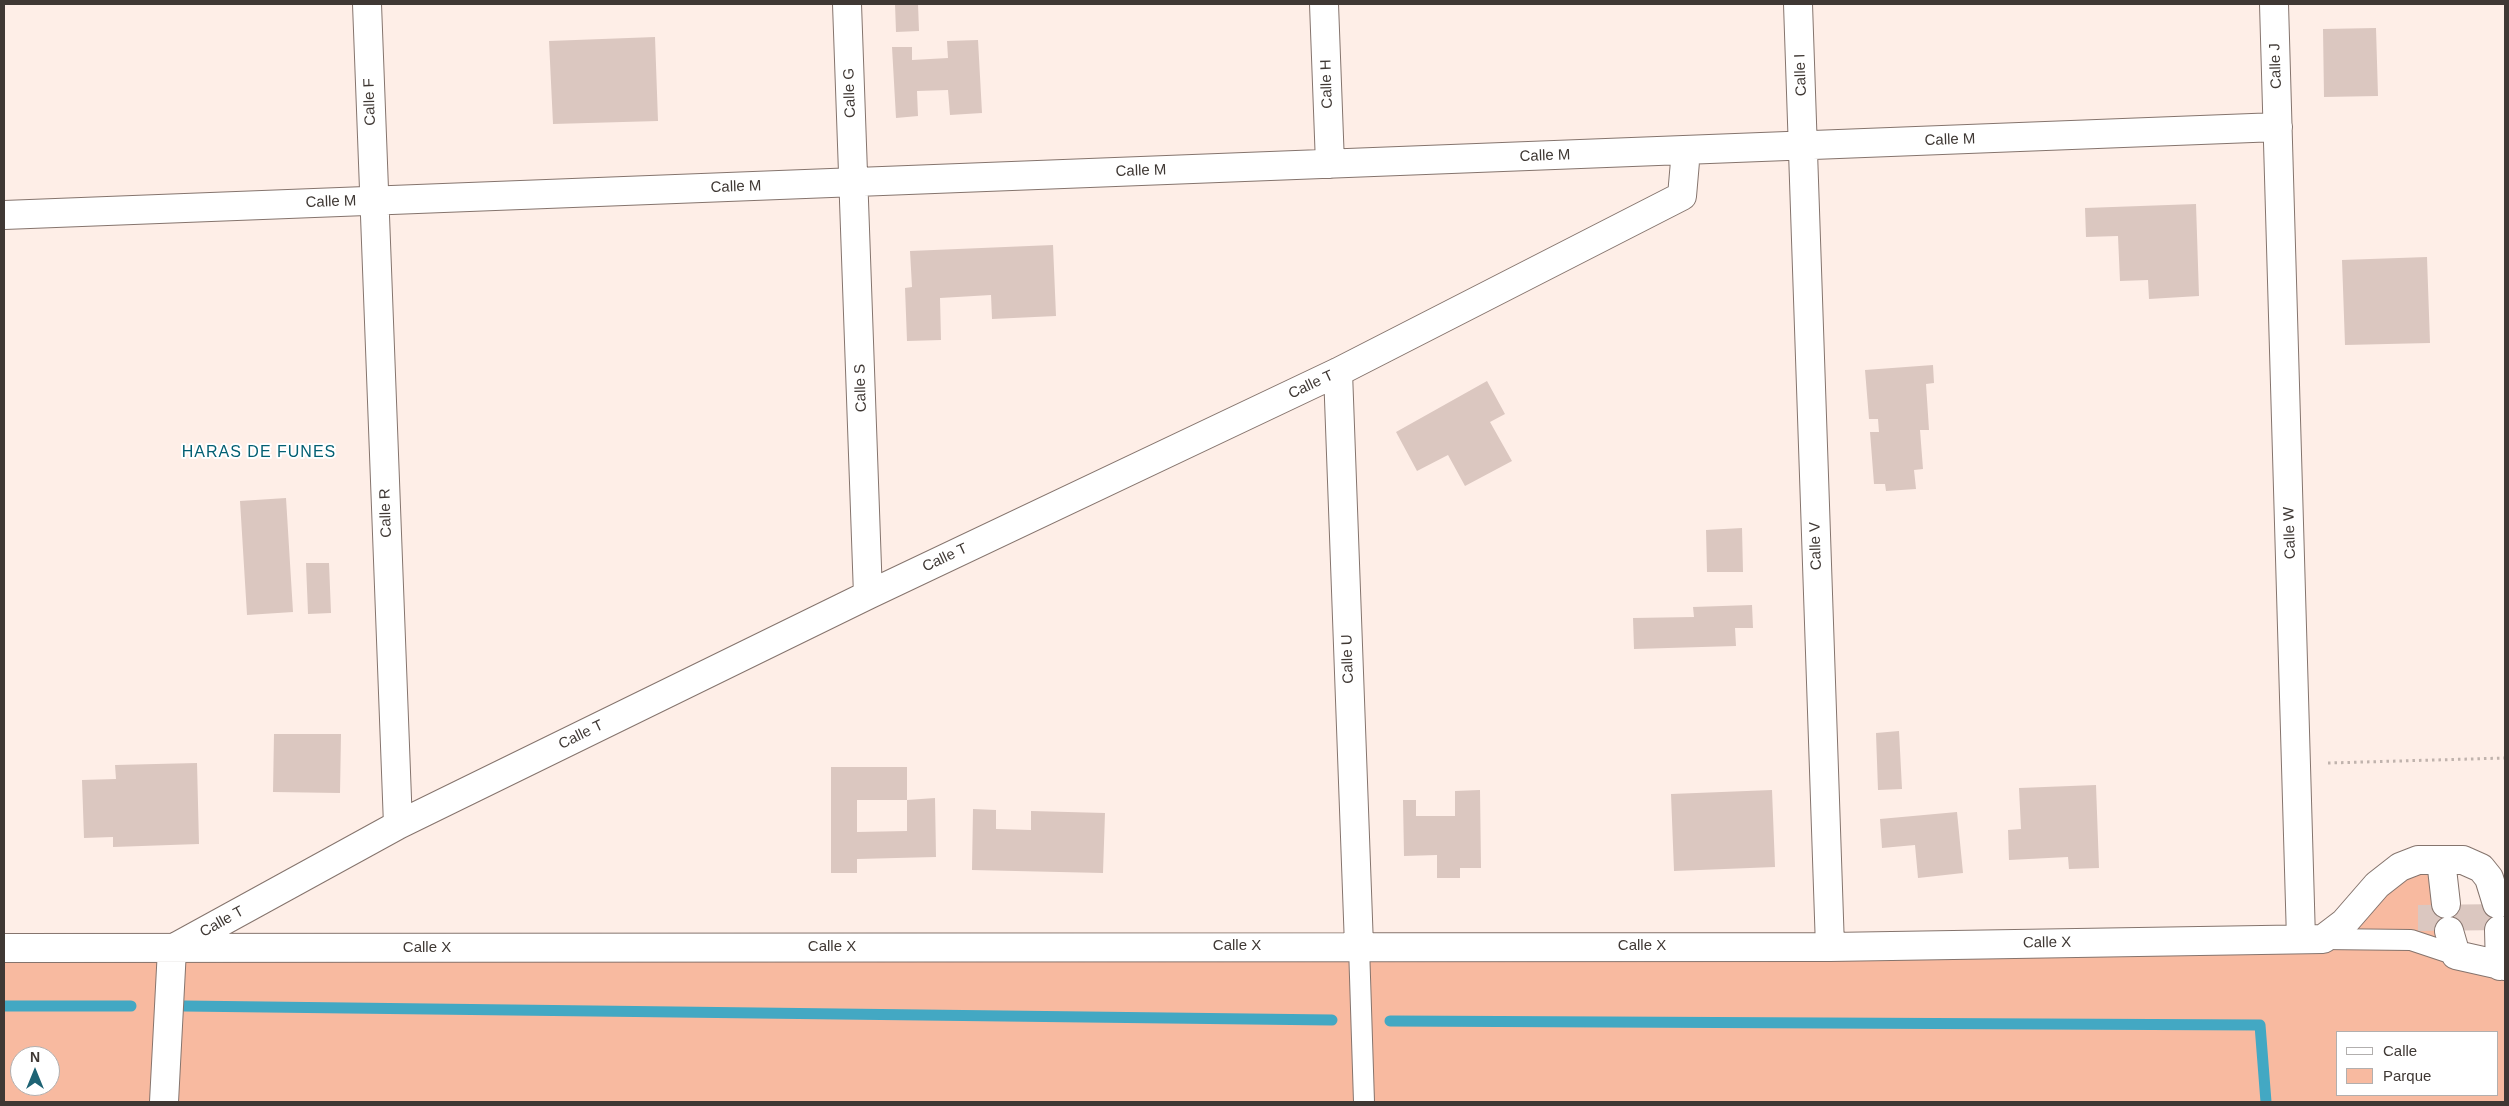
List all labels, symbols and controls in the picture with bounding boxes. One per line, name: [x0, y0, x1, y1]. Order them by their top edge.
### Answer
street label: Calle J: [2266, 43, 2286, 89]
street label: Calle I: [1791, 53, 1811, 97]
street label: Calle H: [1317, 59, 1337, 109]
street label: Calle G: [840, 68, 860, 118]
street label: Calle F: [360, 78, 380, 126]
street label: Calle M: [1924, 130, 1976, 150]
street label: Calle M: [1519, 146, 1571, 166]
street label: Calle M: [1115, 161, 1167, 181]
street label: Calle M: [710, 177, 762, 197]
street label: Calle M: [305, 192, 357, 212]
street label: Calle S: [851, 364, 871, 412]
street label: Calle T: [1286, 367, 1336, 403]
district label: HARAS DE FUNES: [180, 443, 338, 463]
street label: Calle R: [376, 488, 396, 538]
street label: Calle W: [2280, 506, 2300, 560]
street label: Calle V: [1806, 522, 1826, 570]
street label: Calle T: [920, 540, 970, 576]
street label: Calle U: [1338, 634, 1358, 684]
street label: Calle T: [556, 716, 606, 754]
street label: Calle T: [197, 903, 247, 941]
street label: Calle X: [2023, 934, 2071, 952]
street label: Calle X: [1213, 937, 1261, 955]
street label: Calle X: [1618, 937, 1666, 955]
street label: Calle X: [808, 938, 856, 956]
street label: Calle X: [403, 939, 451, 957]
legend: [2336, 1031, 2499, 1096]
text: Calle: [2383, 1042, 2417, 1059]
north arrow: [10, 1046, 60, 1096]
text: N: [30, 1049, 40, 1065]
text: Parque: [2383, 1067, 2431, 1084]

